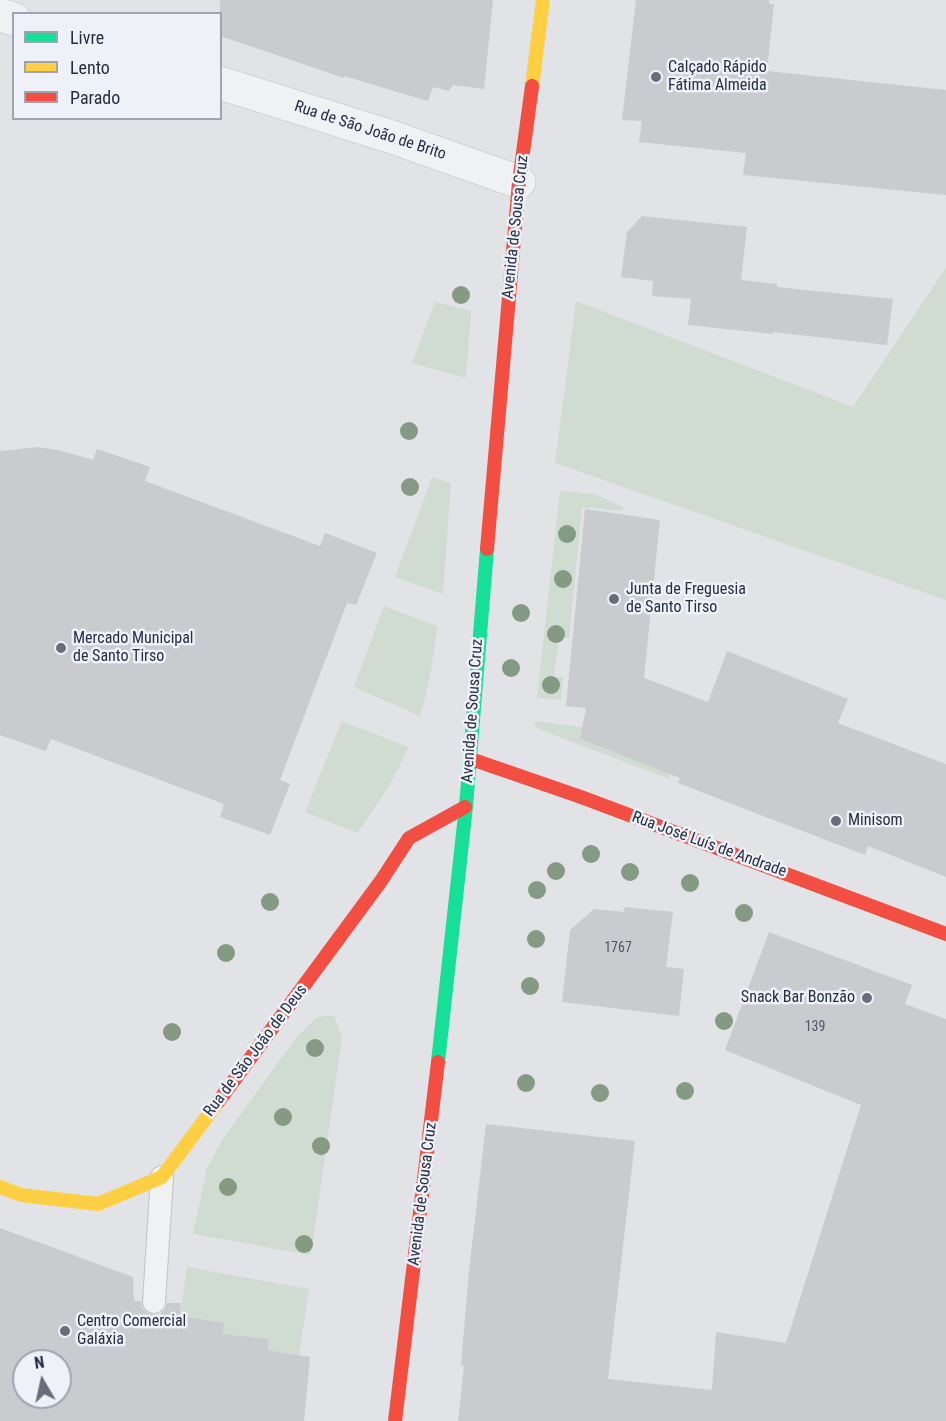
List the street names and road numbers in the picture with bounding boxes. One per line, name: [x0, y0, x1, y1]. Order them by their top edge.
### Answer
street label: Rua de São João de Brito: [292, 97, 448, 165]
street label: Avenida de Sousa Cruz: [499, 154, 533, 300]
street label: Avenida de Sousa Cruz: [458, 638, 488, 784]
street label: Rua José Luís de Andrade: [629, 808, 789, 882]
street label: Rua de São João de Deus: [200, 981, 312, 1121]
street label: Avenida de Sousa Cruz: [405, 1121, 441, 1267]

